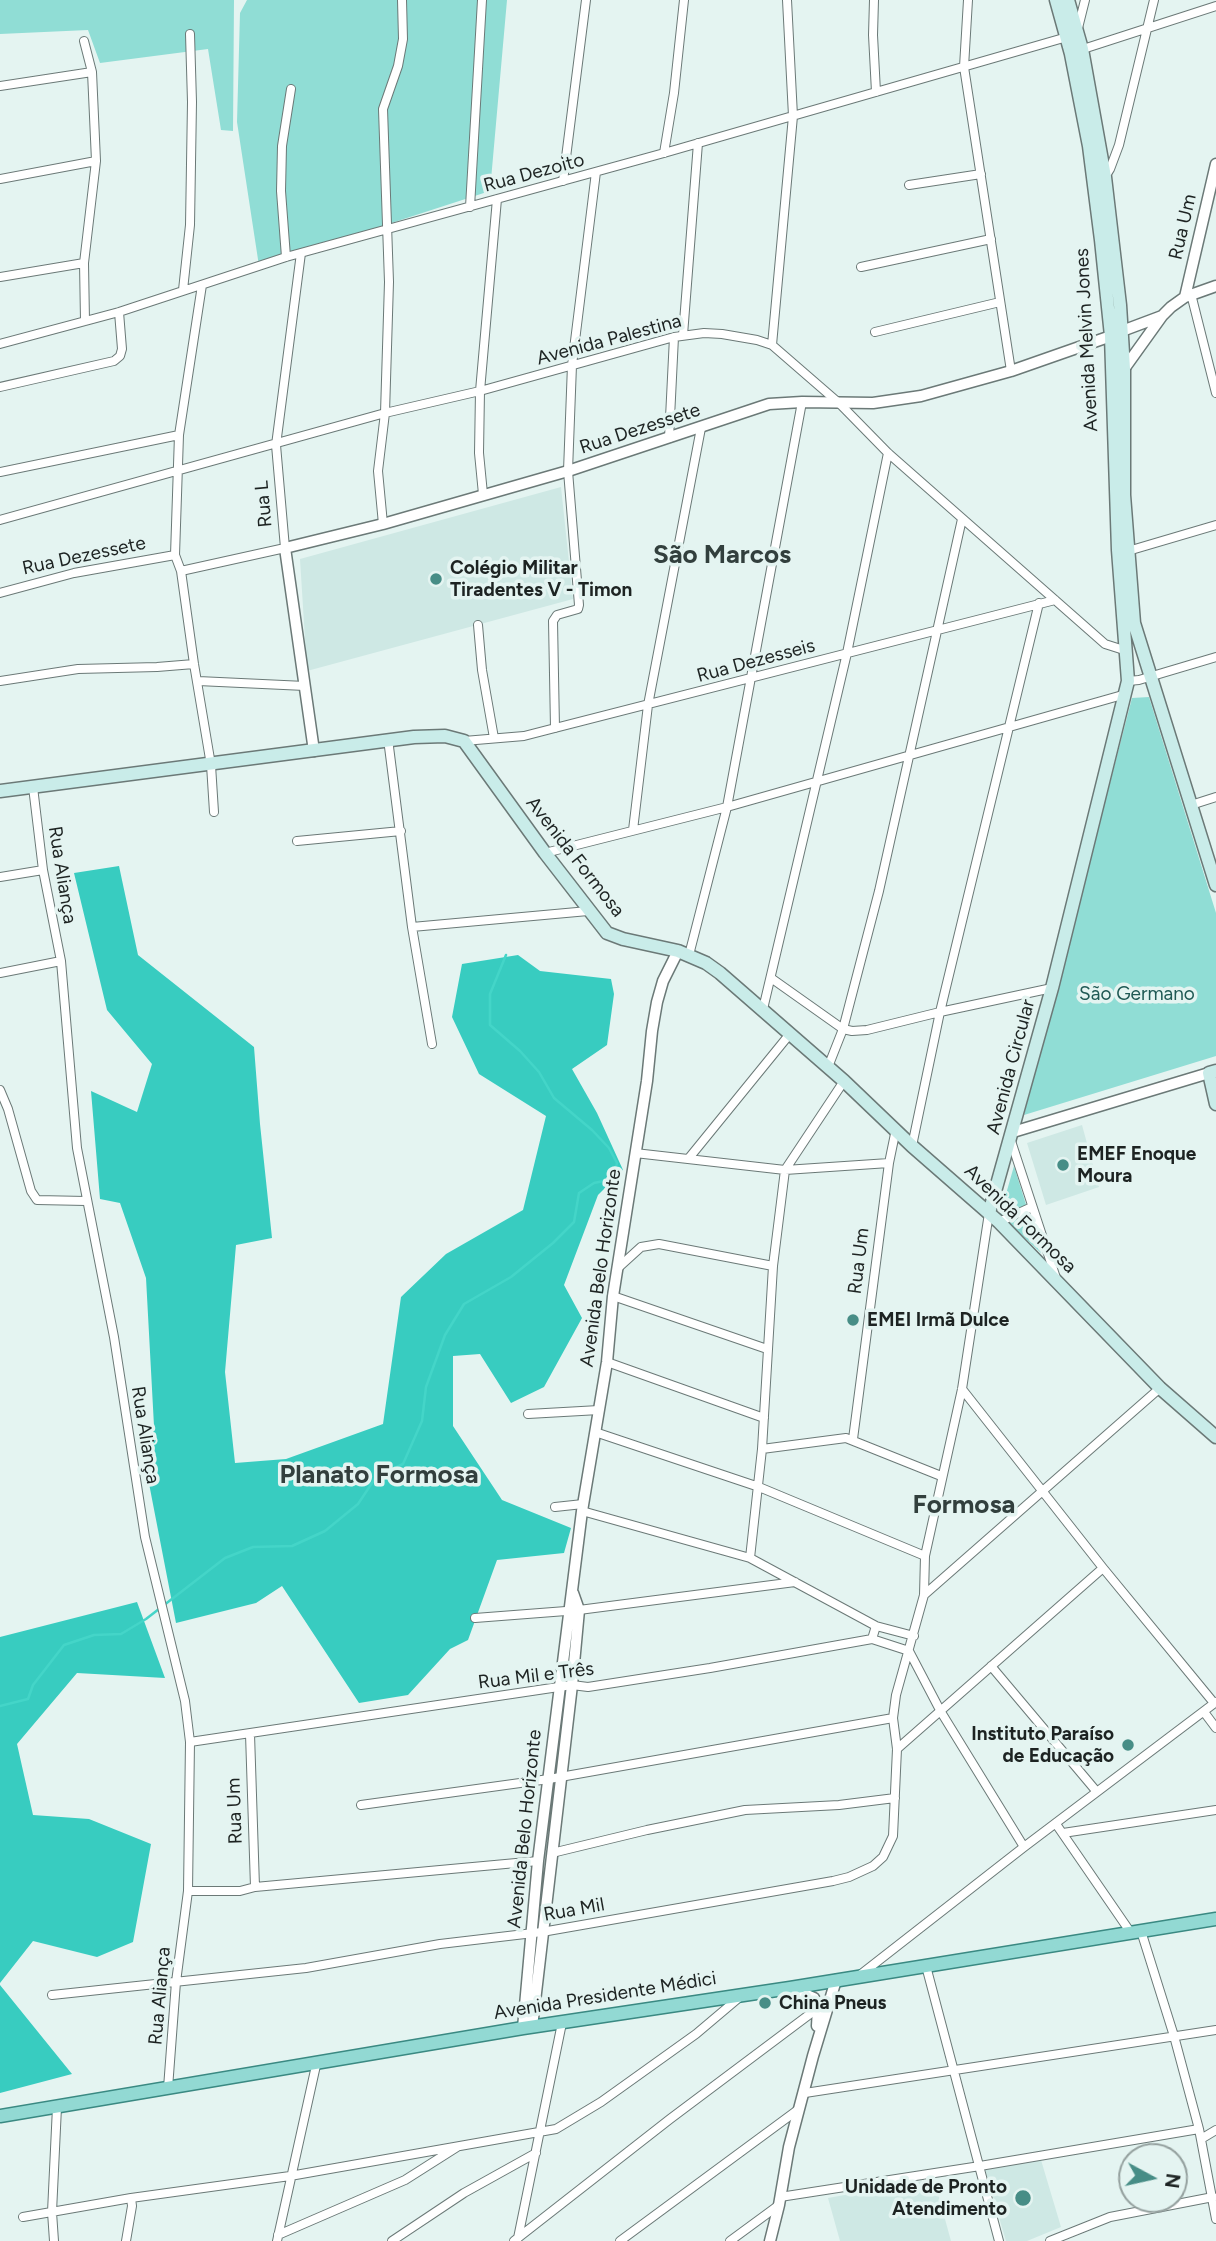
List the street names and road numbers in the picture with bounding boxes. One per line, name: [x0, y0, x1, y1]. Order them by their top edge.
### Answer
street label: Rua Dezoito: [481, 149, 587, 197]
street label: Rua Um: [1164, 192, 1202, 262]
street label: Avenida Melvin Jones: [1071, 248, 1103, 432]
street label: Avenida Palestina: [534, 310, 684, 370]
street label: Rua Dezessete: [577, 399, 703, 459]
street label: Rua L: [251, 480, 277, 528]
street label: Rua Dezessete: [20, 532, 148, 580]
street label: Rua Dezesseis: [694, 634, 818, 688]
street label: Avenida Formosa: [521, 792, 629, 922]
street label: Rua Aliança: [43, 825, 81, 925]
street label: Avenida Circular: [982, 997, 1040, 1137]
street label: Avenida Formosa: [959, 1160, 1081, 1278]
street label: Avenida Belo Horizonte: [576, 1168, 626, 1368]
street label: Rua Um: [844, 1227, 874, 1295]
street label: Rua Aliança: [126, 1385, 164, 1485]
street label: Rua Mil e Três: [477, 1658, 595, 1694]
street label: Avenida Belo Horizonte: [503, 1729, 547, 1929]
street label: Rua Um: [222, 1777, 248, 1845]
street label: Rua Mil: [542, 1893, 606, 1927]
street label: Rua Aliança: [144, 1946, 176, 2046]
street label: Avenida Presidente Médici: [492, 1967, 718, 2025]

